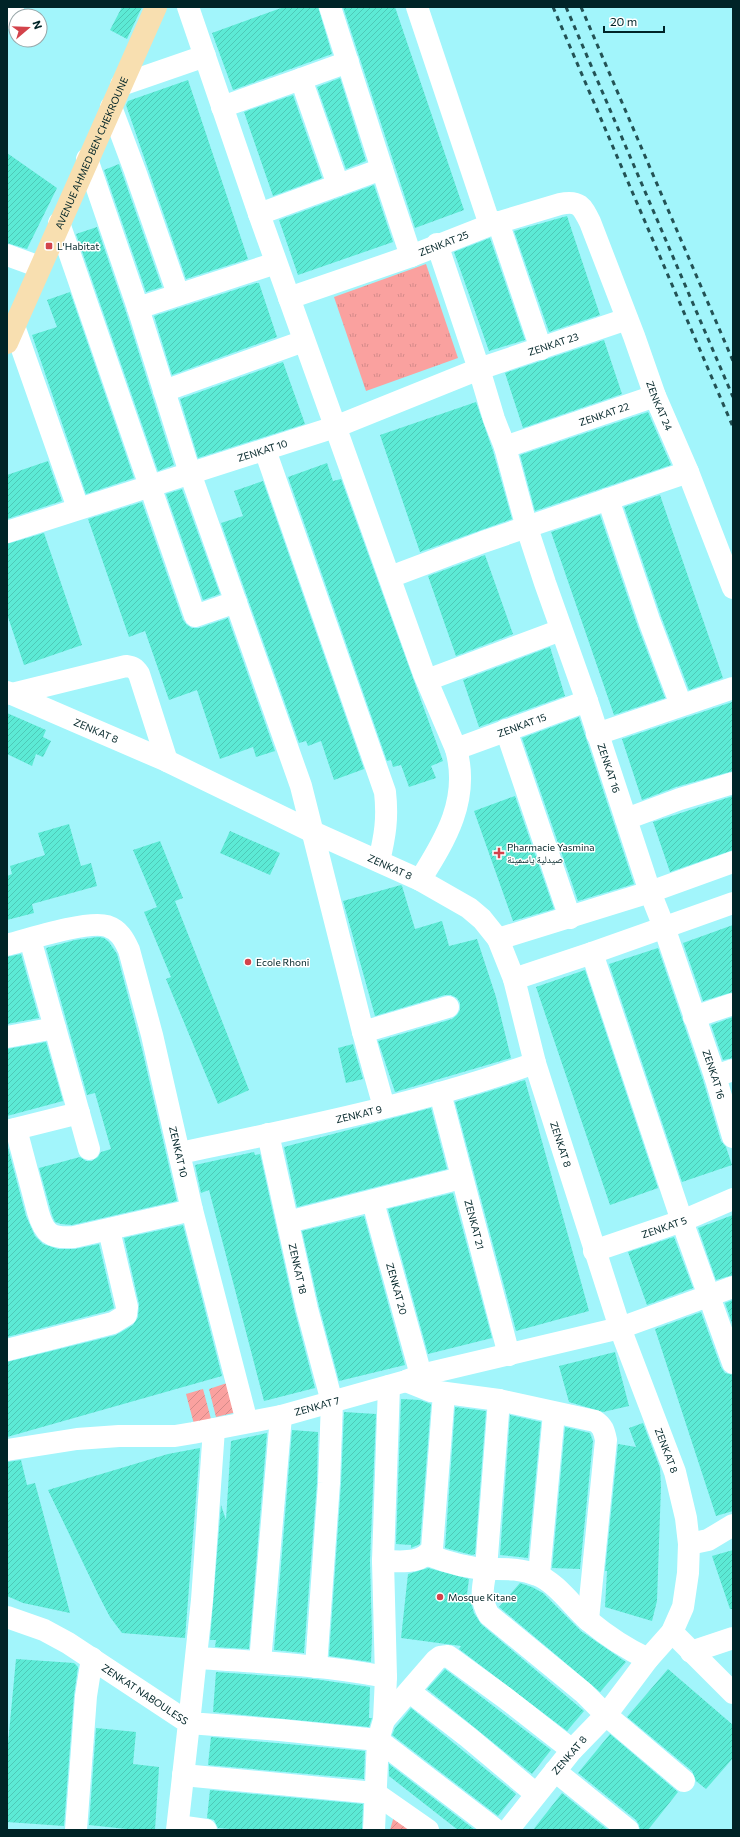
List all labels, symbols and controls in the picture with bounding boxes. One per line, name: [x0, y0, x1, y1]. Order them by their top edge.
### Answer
north arrow: [8, 8, 48, 48]
scale bar: [604, 8, 664, 34]
text: 20 m: [610, 14, 637, 28]
text: N: [30, 19, 45, 31]
street label: AVENUE AHMED BEN CHEKROUNE: [52, 75, 130, 231]
street label: ZENKAT 25: [417, 228, 470, 258]
place label: L'Habitat: [57, 240, 99, 252]
marker: L'Habitat: [44, 241, 54, 251]
street label: ZENKAT 23: [526, 330, 580, 358]
street label: ZENKAT 24: [644, 379, 675, 432]
street label: ZENKAT 22: [577, 400, 631, 428]
street label: ZENKAT 10: [236, 437, 289, 464]
street label: ZENKAT 15: [496, 710, 548, 739]
street label: ZENKAT 8: [72, 716, 120, 745]
street label: ZENKAT 16: [595, 742, 623, 794]
place label: Pharmacie Yasmina صيدلية ياسمينة: [507, 841, 594, 865]
marker: Pharmacie Yasmina صيدلية ياسمينة: [494, 848, 504, 858]
street label: ZENKAT 8: [366, 851, 414, 882]
place label: Ecole Rhoni: [256, 956, 309, 968]
marker: Ecole Rhoni: [243, 957, 253, 967]
street label: ZENKAT 16: [700, 1048, 728, 1101]
street label: ZENKAT 9: [334, 1103, 383, 1125]
street label: ZENKAT 8: [548, 1120, 574, 1169]
street label: ZENKAT 10: [167, 1125, 190, 1179]
street label: ZENKAT 21: [462, 1198, 487, 1251]
street label: ZENKAT 5: [640, 1214, 689, 1240]
street label: ZENKAT 18: [287, 1242, 309, 1295]
street label: ZENKAT 20: [384, 1261, 410, 1316]
street label: ZENKAT 7: [293, 1394, 341, 1418]
street label: ZENKAT 8: [653, 1426, 681, 1475]
place label: Mosque Kitane: [448, 1591, 516, 1603]
marker: Mosque Kitane: [435, 1592, 445, 1602]
street label: ZENKAT NABOULESS: [100, 1661, 191, 1727]
street label: ZENKAT 8: [549, 1733, 589, 1777]

